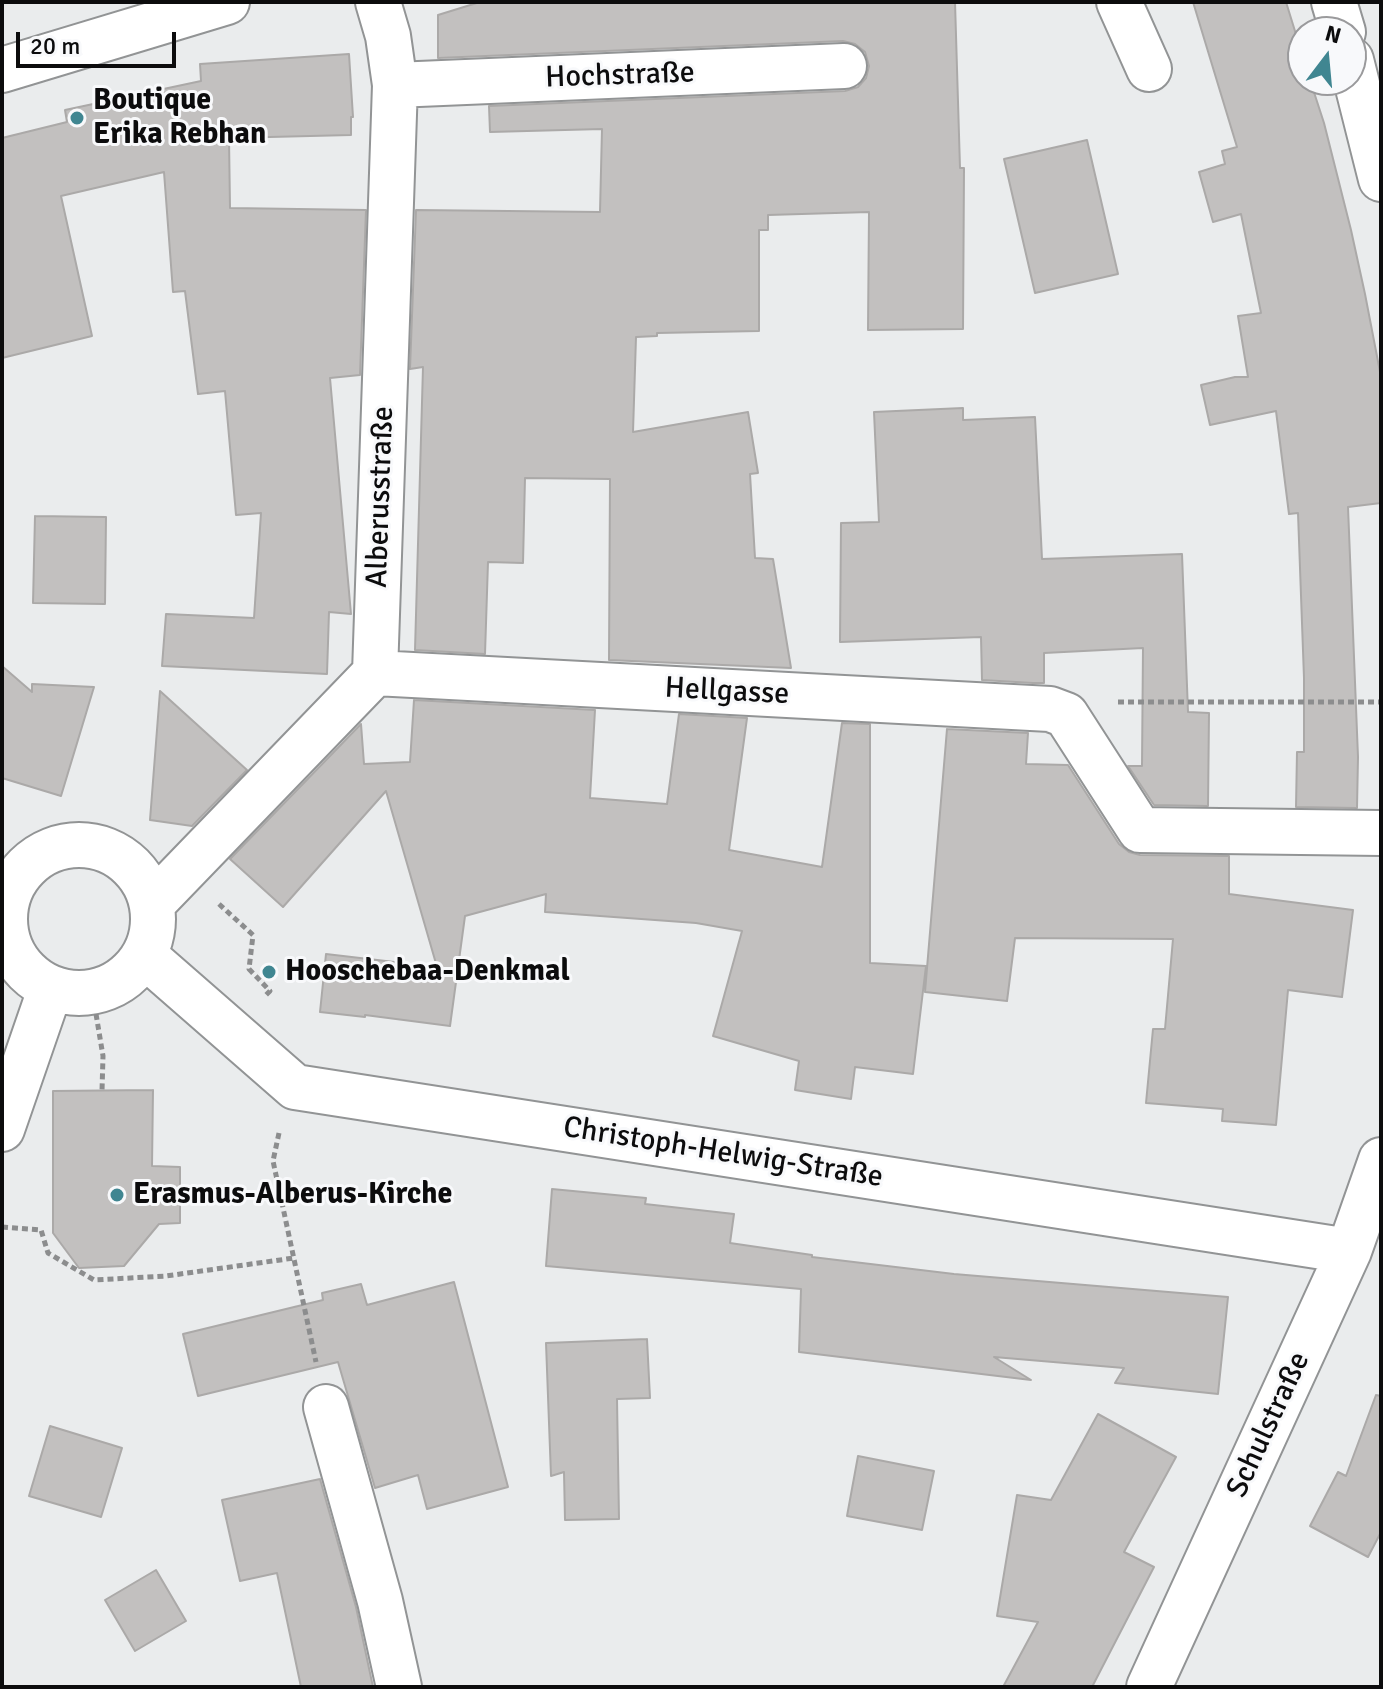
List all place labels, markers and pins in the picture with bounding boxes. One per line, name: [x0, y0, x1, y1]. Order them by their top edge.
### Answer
place label: Boutique Erika Rebhan: [93, 83, 266, 154]
marker: Boutique Erika Rebhan: [68, 109, 86, 127]
place label: Hooschebaa-Denkmal: [285, 954, 570, 990]
marker: Hooschebaa-Denkmal: [260, 963, 278, 981]
place label: Erasmus-Alberus-Kirche: [133, 1177, 452, 1213]
marker: Erasmus-Alberus-Kirche: [108, 1186, 126, 1204]

